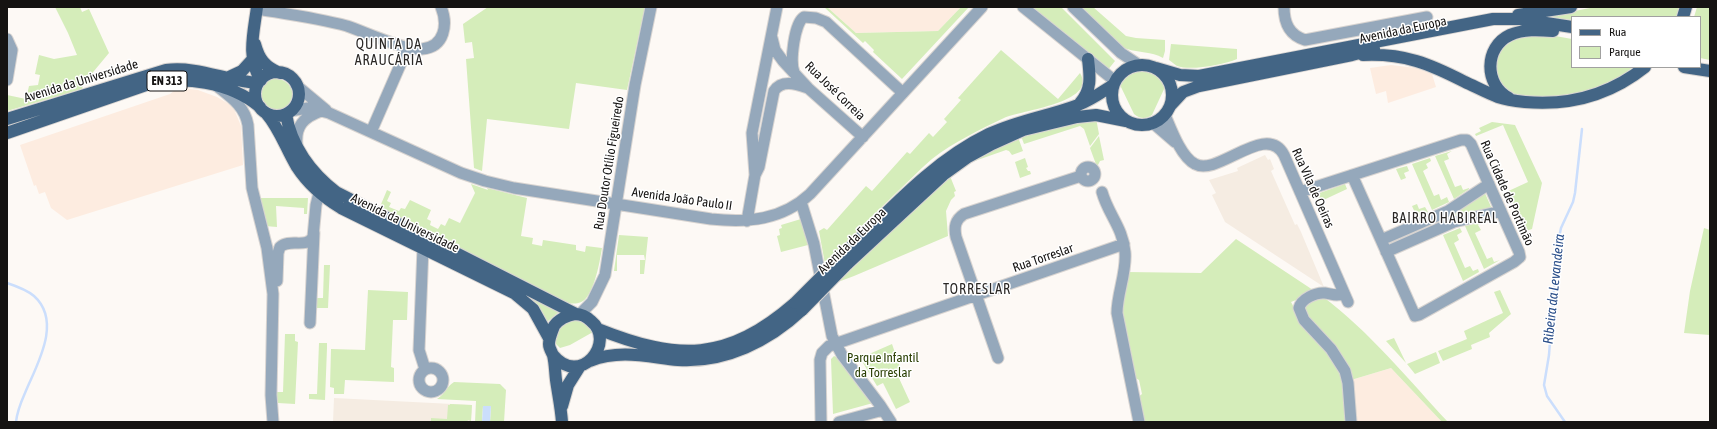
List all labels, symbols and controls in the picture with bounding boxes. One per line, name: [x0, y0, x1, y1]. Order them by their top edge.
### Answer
street label: Avenida da Europa: [1358, 13, 1448, 47]
legend: [1571, 16, 1701, 68]
text: Rua: [1609, 25, 1626, 39]
district label: QUINTA DA ARAUCÁRIA: [355, 37, 423, 70]
text: Parque: [1609, 45, 1641, 59]
street label: Avenida da Universidade: [22, 56, 140, 106]
street label: Rua José Correia: [802, 58, 868, 124]
road number: EN 313: [147, 71, 187, 91]
street label: Rua Doutor Otílio Figueiredo: [591, 95, 627, 231]
street label: Rua Cidade de Portimão: [1477, 138, 1537, 248]
street label: Rua Vila de Oeiras: [1288, 146, 1338, 230]
street label: Avenida João Paulo II: [631, 184, 733, 214]
street label: Avenida da Universidade: [348, 190, 462, 256]
street label: Avenida da Europa: [815, 205, 889, 277]
district label: BAIRRO HABIREAL: [1392, 211, 1498, 227]
water label: Ribeira da Levandeira: [1540, 233, 1568, 345]
street label: Rua Torreslar: [1011, 240, 1075, 276]
district label: TORRESLAR: [943, 282, 1011, 298]
park label: Parque Infantil da Torreslar: [847, 350, 919, 381]

